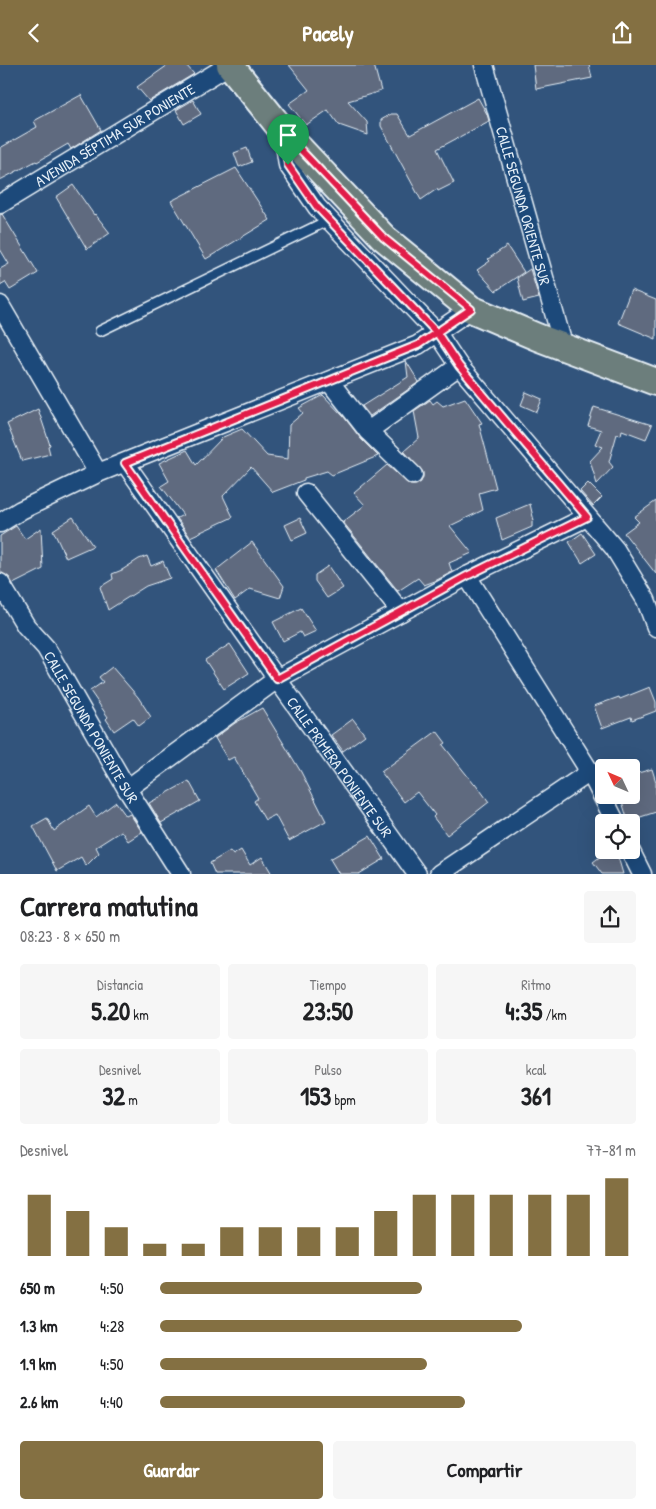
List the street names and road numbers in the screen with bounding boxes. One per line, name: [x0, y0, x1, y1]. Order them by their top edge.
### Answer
street label: AVENIDA SÉPTIMA SUR PONIENTE: [31, 78, 199, 191]
street label: CALLE SEGUNDA ORIENTE SUR: [491, 124, 556, 288]
street label: CALLE SEGUNDA PONIENTE SUR: [39, 647, 144, 807]
street label: CALLE PRIMERA PONIENTE SUR: [282, 692, 398, 841]

